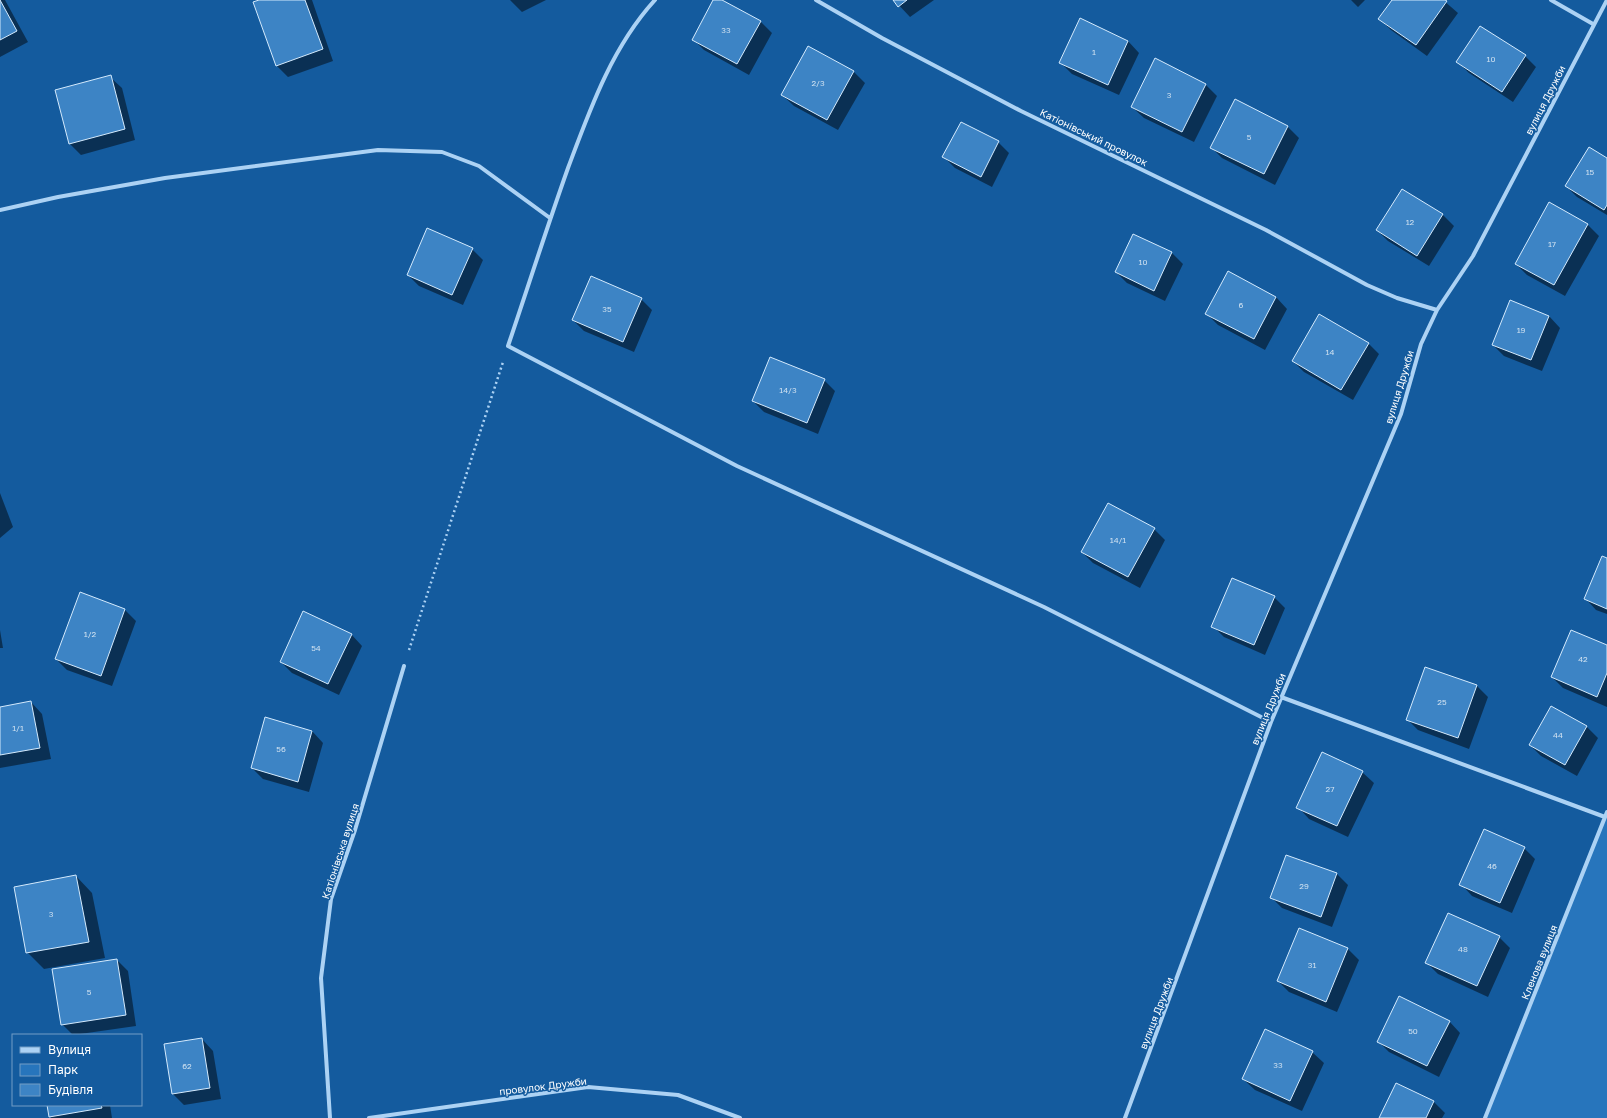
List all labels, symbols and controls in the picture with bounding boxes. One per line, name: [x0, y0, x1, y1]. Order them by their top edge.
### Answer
house number: 33: [721, 25, 731, 35]
house number: 1: [1092, 47, 1096, 57]
house number: 10: [1487, 54, 1495, 64]
street label: вулиця Дружби: [1522, 63, 1568, 137]
house number: 2/3: [811, 78, 825, 88]
house number: 3: [1167, 90, 1172, 100]
street label: Катіонівський провулок: [1038, 106, 1150, 168]
house number: 5: [1247, 132, 1252, 142]
house number: 15: [1586, 167, 1595, 177]
house number: 12: [1406, 217, 1415, 227]
house number: 17: [1548, 239, 1556, 249]
house number: 10: [1139, 257, 1147, 267]
house number: 6: [1239, 300, 1244, 310]
house number: 35: [602, 304, 612, 314]
house number: 19: [1517, 325, 1526, 335]
house number: 14: [1326, 347, 1334, 357]
street label: вулиця Дружби: [1382, 349, 1416, 425]
house number: 14/3: [779, 385, 797, 395]
house number: 14/1: [1110, 535, 1126, 545]
house number: 1/2: [84, 629, 97, 639]
house number: 54: [311, 643, 321, 653]
house number: 42: [1578, 654, 1588, 664]
street label: вулиця Дружби: [1248, 671, 1288, 747]
house number: 25: [1437, 697, 1447, 707]
house number: 1/1: [12, 723, 24, 733]
house number: 44: [1553, 730, 1563, 740]
house number: 56: [276, 744, 286, 754]
house number: 27: [1326, 784, 1334, 794]
street label: Катіонівська вулиця: [319, 802, 361, 900]
house number: 46: [1487, 861, 1497, 871]
house number: 29: [1299, 881, 1309, 891]
house number: 3: [49, 909, 54, 919]
street label: Кленова вулиця: [1519, 923, 1559, 1001]
house number: 48: [1458, 944, 1468, 954]
house number: 31: [1308, 960, 1316, 970]
street label: вулиця Дружби: [1137, 975, 1175, 1051]
house number: 5: [87, 987, 92, 997]
house number: 50: [1408, 1026, 1418, 1036]
legend: [12, 1034, 142, 1106]
text: Вулиця: [48, 1042, 91, 1057]
house number: 33: [1273, 1060, 1283, 1070]
house number: 62: [182, 1061, 192, 1071]
text: Парк: [48, 1062, 78, 1077]
street label: провулок Дружби: [499, 1075, 587, 1097]
text: Будівля: [48, 1082, 93, 1097]

